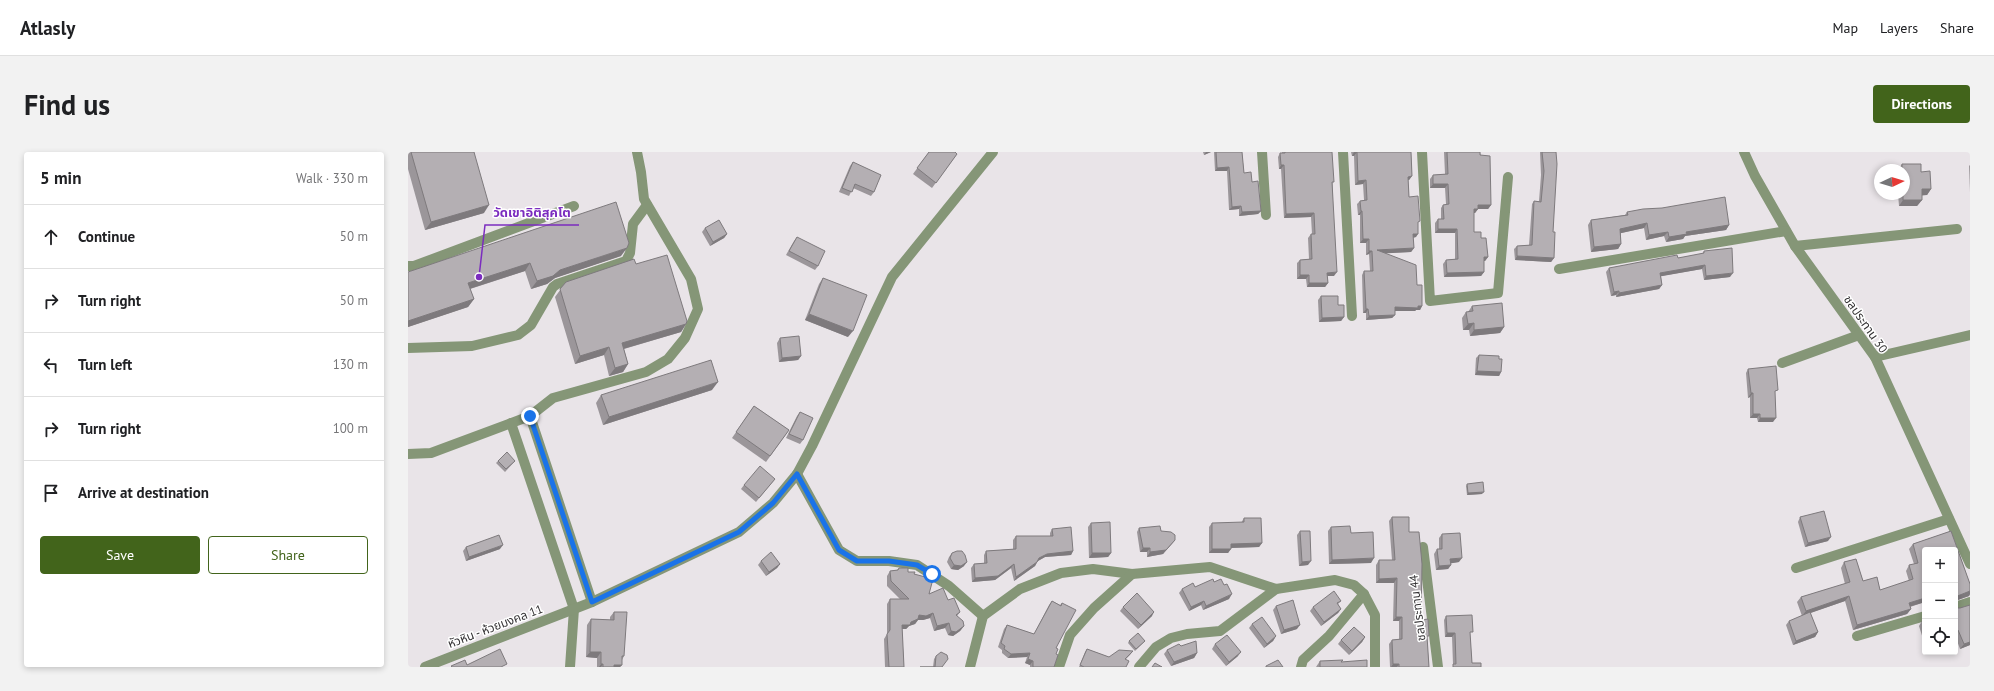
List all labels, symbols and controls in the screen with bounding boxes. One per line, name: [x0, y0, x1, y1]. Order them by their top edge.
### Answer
text: Atlasly: [20, 16, 75, 40]
text: Map: [1832, 19, 1858, 37]
text: Layers: [1880, 19, 1918, 37]
text: Share: [1940, 19, 1974, 37]
button: Directions: [1873, 85, 1970, 123]
text: Find us: [24, 86, 110, 123]
north arrow: [1874, 164, 1910, 200]
text: 5 min: [40, 167, 81, 189]
text: Walk · 330 m: [296, 170, 368, 187]
callout: วัดเขาอิติสุคโต: [485, 200, 579, 225]
text: วัดเขาอิติสุคโต: [493, 204, 571, 221]
icon: ahead: [40, 226, 62, 248]
text: Continue: [78, 227, 135, 246]
text: 50 m: [340, 228, 368, 245]
icon: right: [40, 290, 62, 312]
text: Turn right: [78, 291, 141, 310]
text: 50 m: [340, 292, 368, 309]
street label: ชลประทาน 30: [1841, 292, 1891, 356]
icon: left: [40, 354, 62, 376]
text: Turn left: [78, 355, 132, 374]
text: 130 m: [333, 356, 368, 373]
route end: [521, 407, 539, 425]
icon: right: [40, 418, 62, 440]
text: Turn right: [78, 419, 141, 438]
text: 100 m: [333, 420, 368, 437]
icon: arrive: [40, 482, 62, 504]
text: Arrive at destination: [78, 483, 209, 502]
button: Save: [40, 536, 200, 574]
button: Share: [208, 536, 368, 574]
map controls: [1922, 547, 1958, 655]
button: +: [1922, 547, 1958, 583]
route start: [923, 565, 941, 583]
street label: ชลประทาน 44: [1405, 574, 1428, 642]
button: −: [1922, 583, 1958, 619]
street label: หัวหิน - ห้วยมงคล 11: [445, 601, 545, 651]
button: locate: [1922, 619, 1958, 655]

